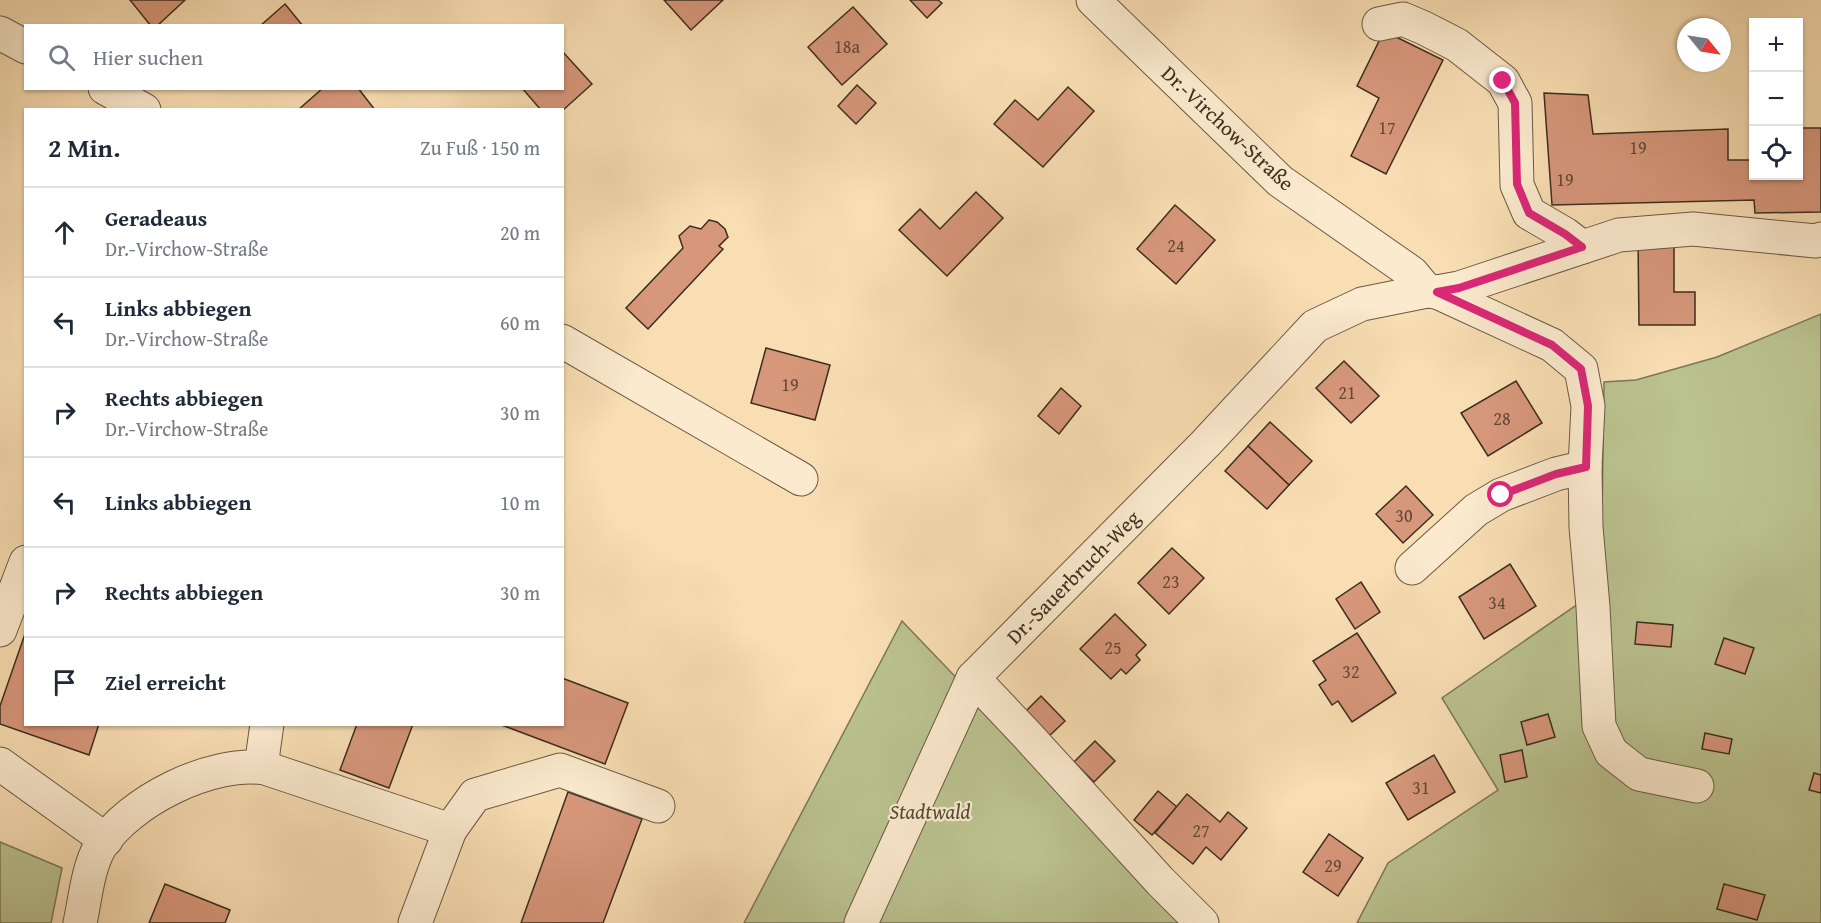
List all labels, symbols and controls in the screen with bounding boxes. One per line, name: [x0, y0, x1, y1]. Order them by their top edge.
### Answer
north arrow: [1677, 18, 1731, 72]
map controls: [1749, 18, 1803, 180]
button: +: [1749, 18, 1803, 72]
search box: [24, 24, 564, 90]
house number: 18a: [834, 33, 860, 60]
icon: search: [45, 41, 78, 74]
text: Hier suchen: [93, 41, 203, 73]
street label: Dr.-Virchow-Straße: [1155, 58, 1301, 198]
route end: [1489, 67, 1515, 93]
button: −: [1749, 72, 1803, 126]
house number: 17: [1378, 114, 1396, 141]
button: locate: [1749, 126, 1803, 180]
text: 2 Min.: [48, 128, 120, 167]
text: Zu Fuß · 150 m: [420, 133, 540, 162]
house number: 19: [1629, 134, 1647, 161]
house number: 19: [1556, 166, 1574, 193]
text: Geradeaus: [105, 202, 207, 234]
icon: ahead: [48, 216, 81, 249]
text: 20 m: [500, 218, 540, 247]
house number: 24: [1167, 232, 1185, 259]
text: Dr.-Virchow-Straße: [105, 234, 269, 263]
text: Links abbiegen: [105, 292, 251, 324]
icon: left: [48, 306, 81, 339]
text: 60 m: [500, 308, 540, 337]
text: Dr.-Virchow-Straße: [105, 324, 269, 353]
house number: 19: [781, 371, 799, 398]
house number: 21: [1338, 379, 1356, 406]
text: Rechts abbiegen: [105, 382, 263, 414]
icon: right: [48, 396, 81, 429]
text: 30 m: [500, 398, 540, 427]
house number: 28: [1493, 405, 1511, 432]
text: Dr.-Virchow-Straße: [105, 414, 269, 443]
route start: [1487, 481, 1513, 507]
icon: left: [48, 486, 81, 519]
text: Links abbiegen: [105, 486, 251, 518]
text: 10 m: [500, 488, 540, 517]
house number: 30: [1395, 502, 1413, 529]
street label: Dr.-Sauerbruch-Weg: [999, 503, 1147, 651]
house number: 23: [1162, 568, 1180, 595]
icon: right: [48, 576, 81, 609]
text: Rechts abbiegen: [105, 576, 263, 608]
text: 30 m: [500, 578, 540, 607]
house number: 34: [1488, 589, 1506, 616]
house number: 25: [1104, 634, 1122, 661]
house number: 32: [1342, 658, 1360, 685]
icon: arrive: [48, 666, 81, 699]
text: Ziel erreicht: [105, 666, 226, 698]
house number: 31: [1412, 774, 1430, 801]
park label: Stadtwald: [889, 796, 971, 827]
house number: 27: [1192, 817, 1210, 844]
house number: 29: [1324, 852, 1342, 879]

